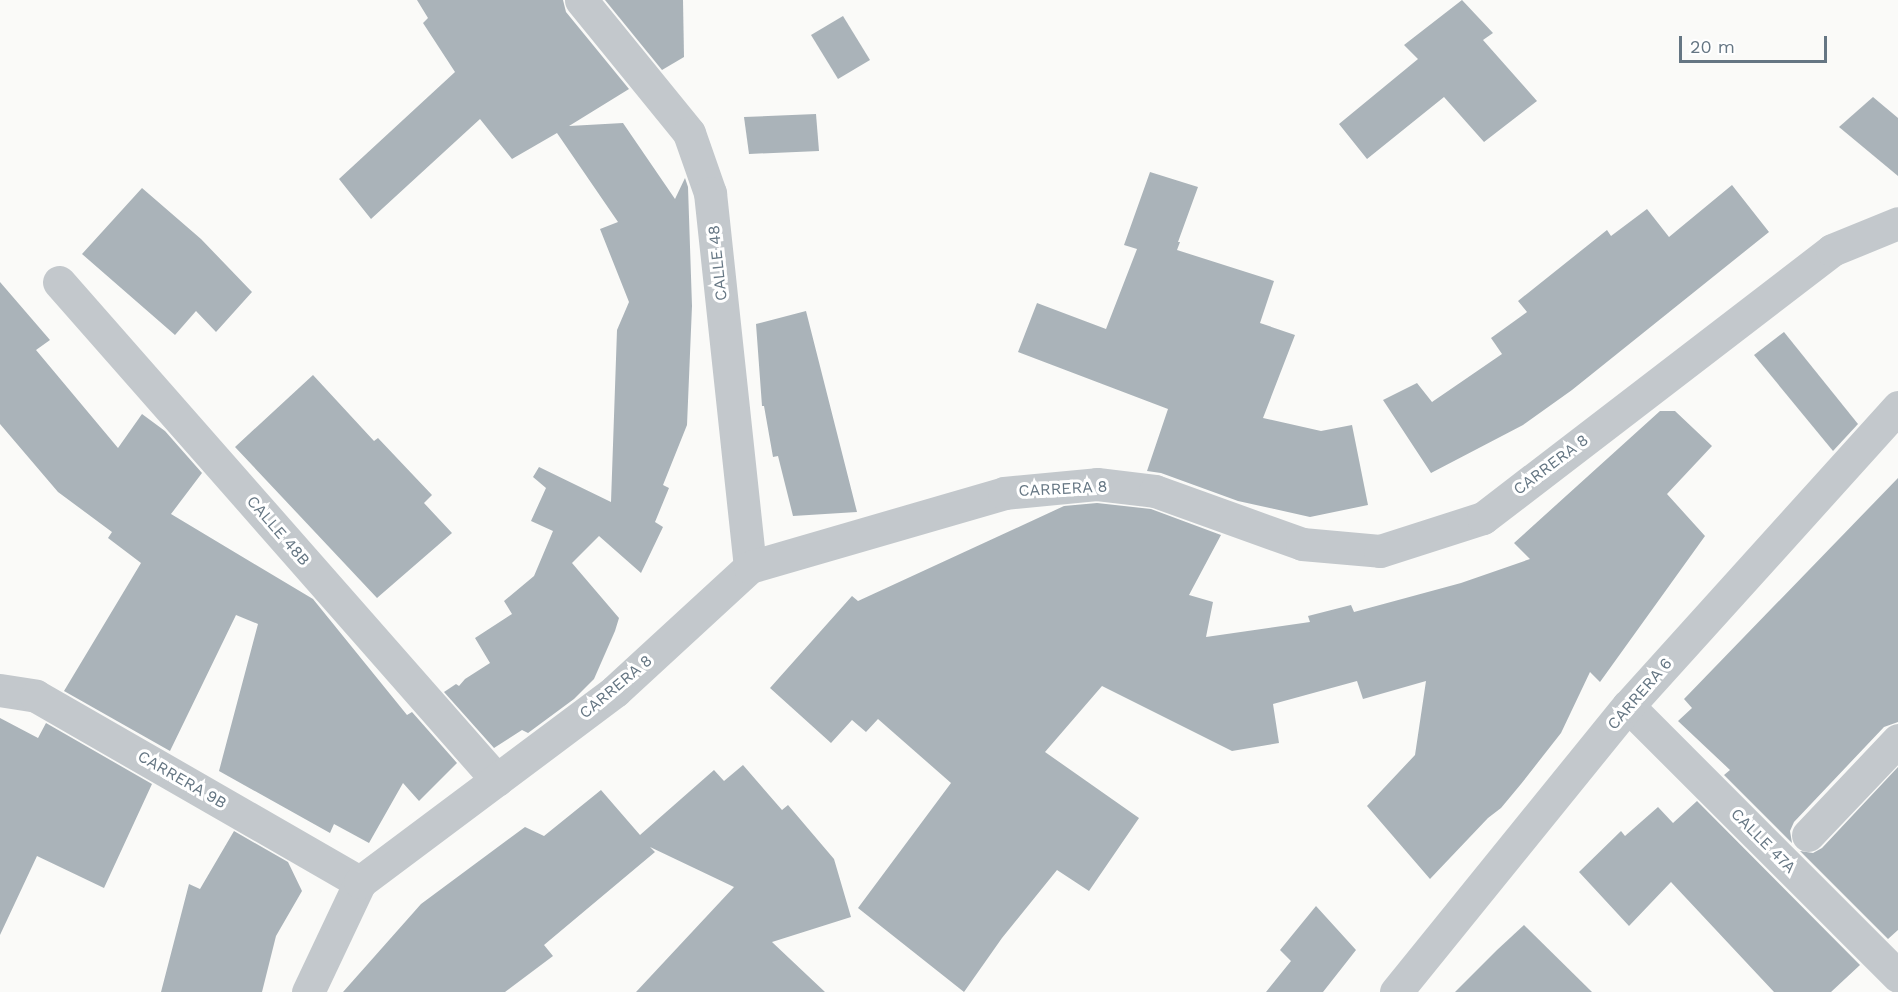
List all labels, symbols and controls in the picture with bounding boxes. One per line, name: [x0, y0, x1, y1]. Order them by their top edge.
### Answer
scale bar: [1682, 24, 1830, 62]
text: 20 m: [1690, 36, 1735, 57]
street label: CALLE 48: [704, 224, 732, 302]
street label: CARRERA 8: [1509, 430, 1593, 500]
street label: CARRERA 8: [1018, 477, 1108, 501]
street label: CALLE 48B: [242, 492, 314, 570]
street label: CARRERA 8: [576, 651, 656, 723]
street label: CARRERA 6: [1603, 654, 1677, 734]
street label: CARRERA 9B: [134, 747, 230, 813]
street label: CALLE 47A: [1727, 805, 1799, 877]

